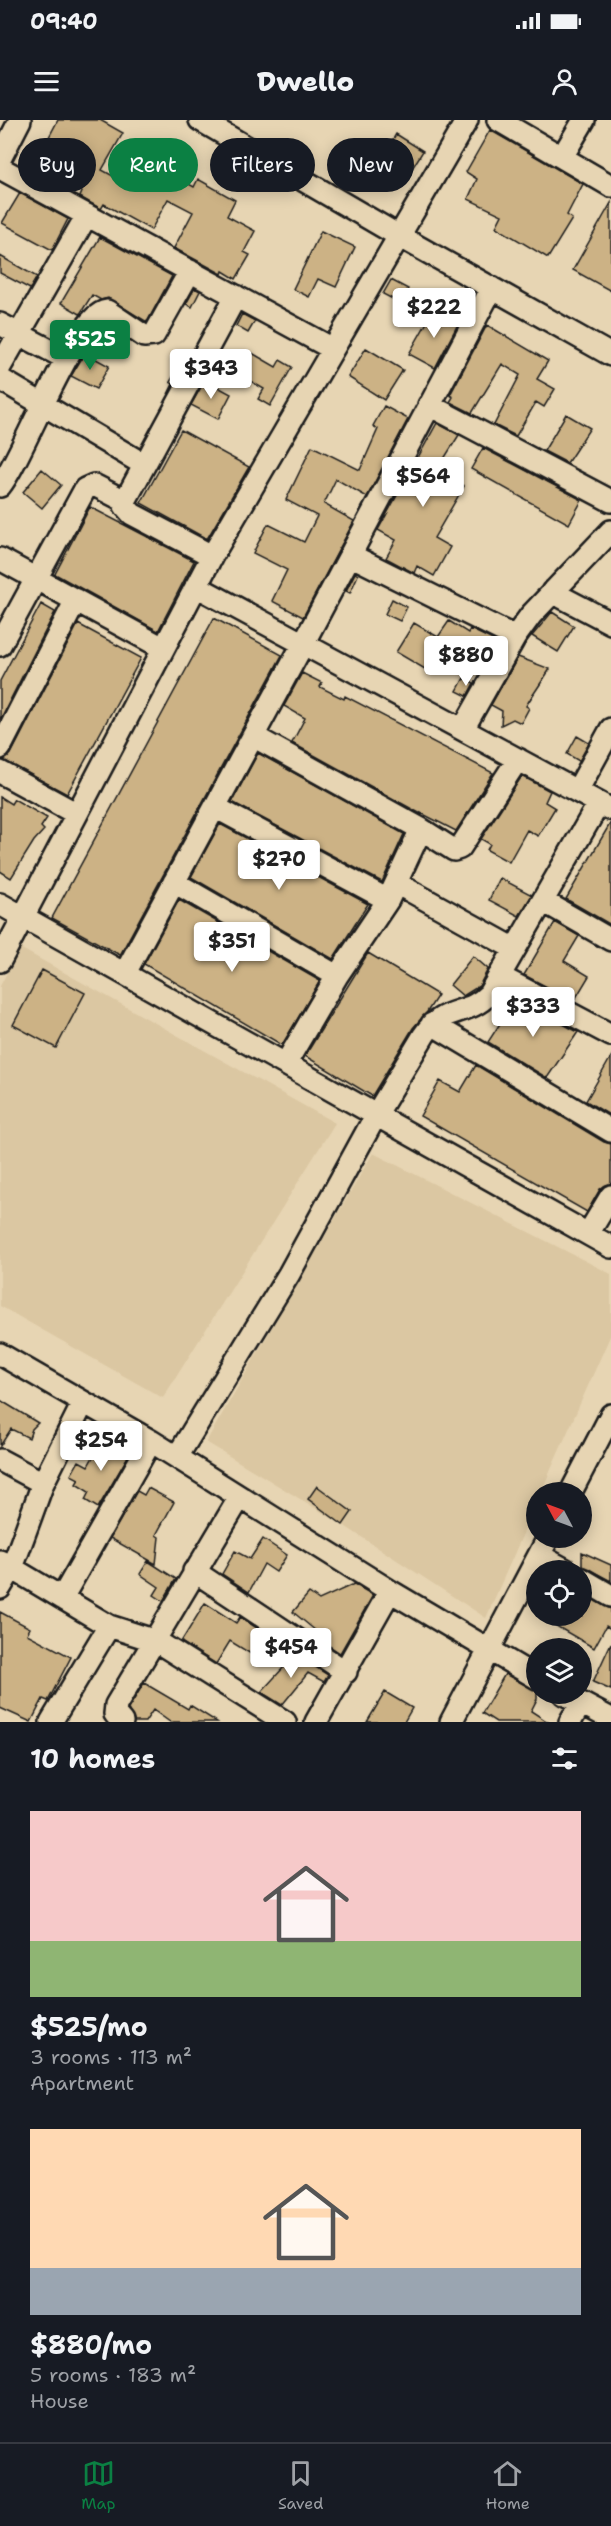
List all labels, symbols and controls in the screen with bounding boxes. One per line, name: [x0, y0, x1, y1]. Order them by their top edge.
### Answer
text: 09:40: [30, 7, 98, 36]
text: Dwello: [257, 63, 354, 100]
icon: menu: [30, 65, 63, 98]
icon: person: [548, 65, 581, 98]
chip: Buy: [18, 138, 96, 192]
chip: Rent: [108, 138, 198, 192]
chip: Filters: [210, 138, 315, 192]
chip: New: [327, 138, 414, 192]
pin: $222: [398, 288, 470, 339]
text: $222: [407, 294, 461, 320]
pin: $525: [54, 320, 126, 371]
text: $525: [64, 326, 116, 352]
pin: $343: [175, 349, 247, 400]
text: $343: [184, 355, 238, 381]
pin: $564: [387, 457, 459, 508]
text: $564: [396, 463, 450, 489]
pin: $880: [430, 636, 502, 687]
text: $880: [438, 642, 494, 668]
pin: $270: [243, 840, 315, 891]
text: $270: [252, 846, 306, 872]
pin: $351: [196, 922, 268, 973]
text: $351: [208, 928, 256, 954]
pin: $333: [497, 987, 569, 1038]
text: $333: [506, 993, 560, 1019]
pin: $254: [65, 1421, 137, 1472]
text: $254: [74, 1427, 128, 1453]
north arrow: [526, 1482, 592, 1548]
map controls: [526, 1482, 592, 1704]
button: locate: [526, 1560, 592, 1626]
pin: $454: [255, 1628, 327, 1679]
text: $454: [264, 1634, 318, 1660]
button: layers: [526, 1638, 592, 1704]
text: 10 homes: [30, 1741, 155, 1776]
icon: filters: [548, 1742, 581, 1775]
icon: home: [252, 1850, 360, 1958]
text: $525/mo: [30, 2009, 148, 2044]
text: 3 rooms · 113 m²: [30, 2044, 192, 2070]
text: Apartment: [30, 2070, 134, 2096]
icon: home: [252, 2168, 360, 2276]
text: $880/mo: [30, 2327, 152, 2362]
text: 5 rooms · 183 m²: [30, 2362, 196, 2388]
text: House: [30, 2388, 89, 2414]
tab: Map: [81, 2457, 115, 2514]
tab: Saved: [278, 2457, 323, 2514]
tab: Home: [486, 2457, 530, 2514]

